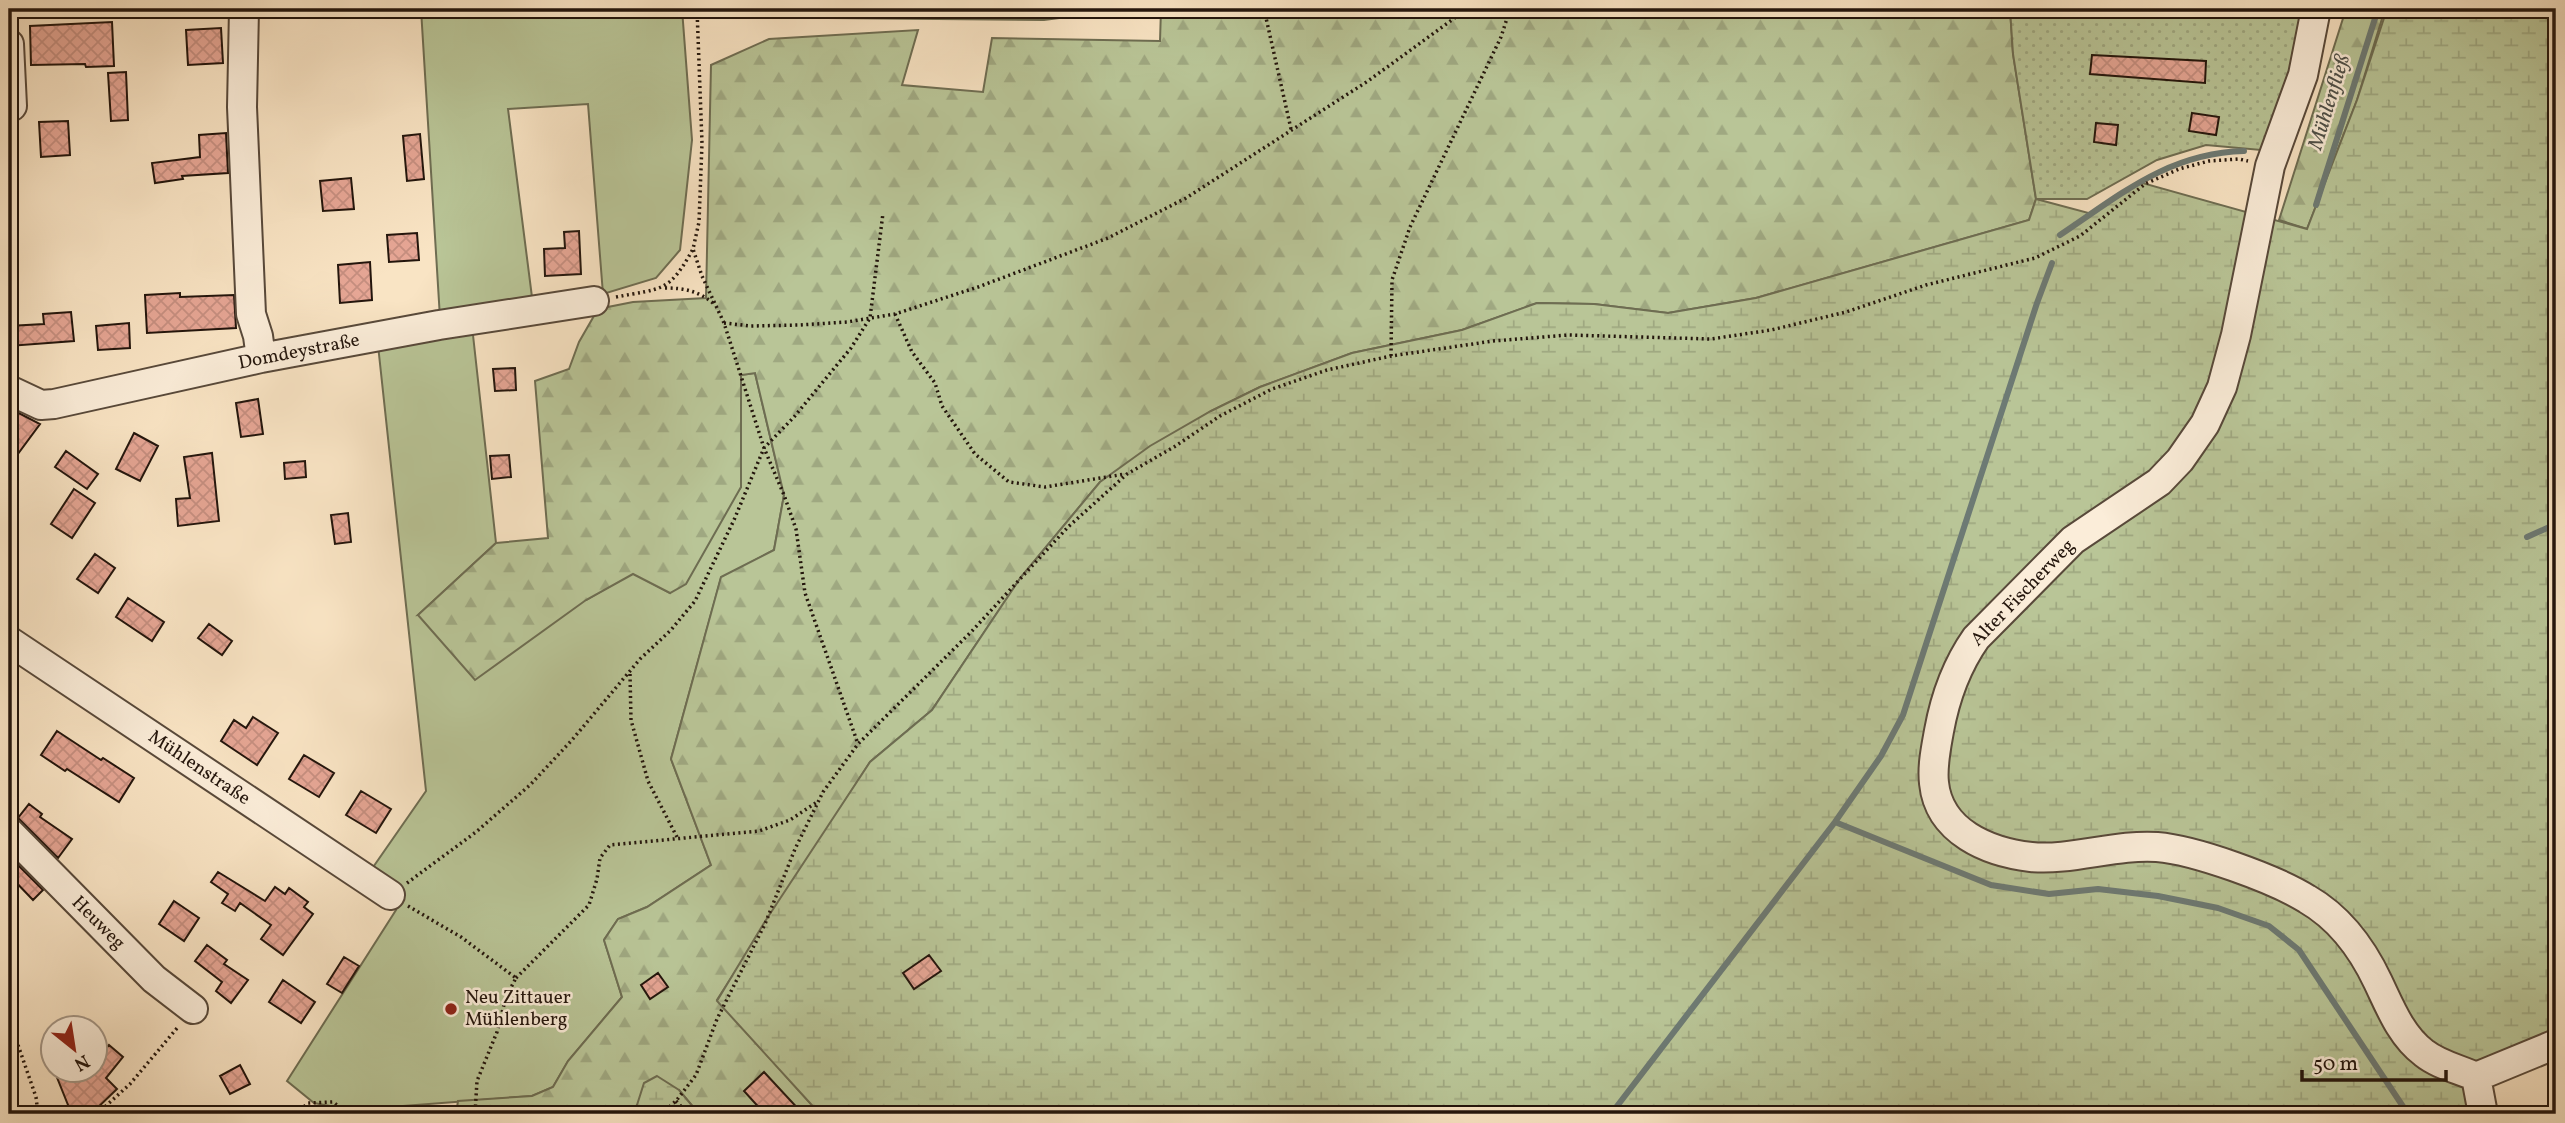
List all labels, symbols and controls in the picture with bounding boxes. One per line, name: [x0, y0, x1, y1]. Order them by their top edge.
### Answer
water label: Mühlenfließ: [2301, 51, 2358, 154]
street label: Domdeystraße: [236, 327, 362, 377]
street label: Alter Fischerweg: [1965, 534, 2081, 652]
street label: Mühlenstraße: [143, 724, 255, 812]
street label: Heuweg: [65, 890, 131, 956]
place label: Neu Zittauer Mühlenberg: [465, 985, 571, 1033]
marker: Neu Zittauer Mühlenberg: [443, 1001, 459, 1017]
north arrow: [38, 1014, 108, 1084]
scale bar: [2302, 1039, 2446, 1083]
text: N: [69, 1047, 94, 1077]
text: 50 m: [2313, 1050, 2358, 1079]

